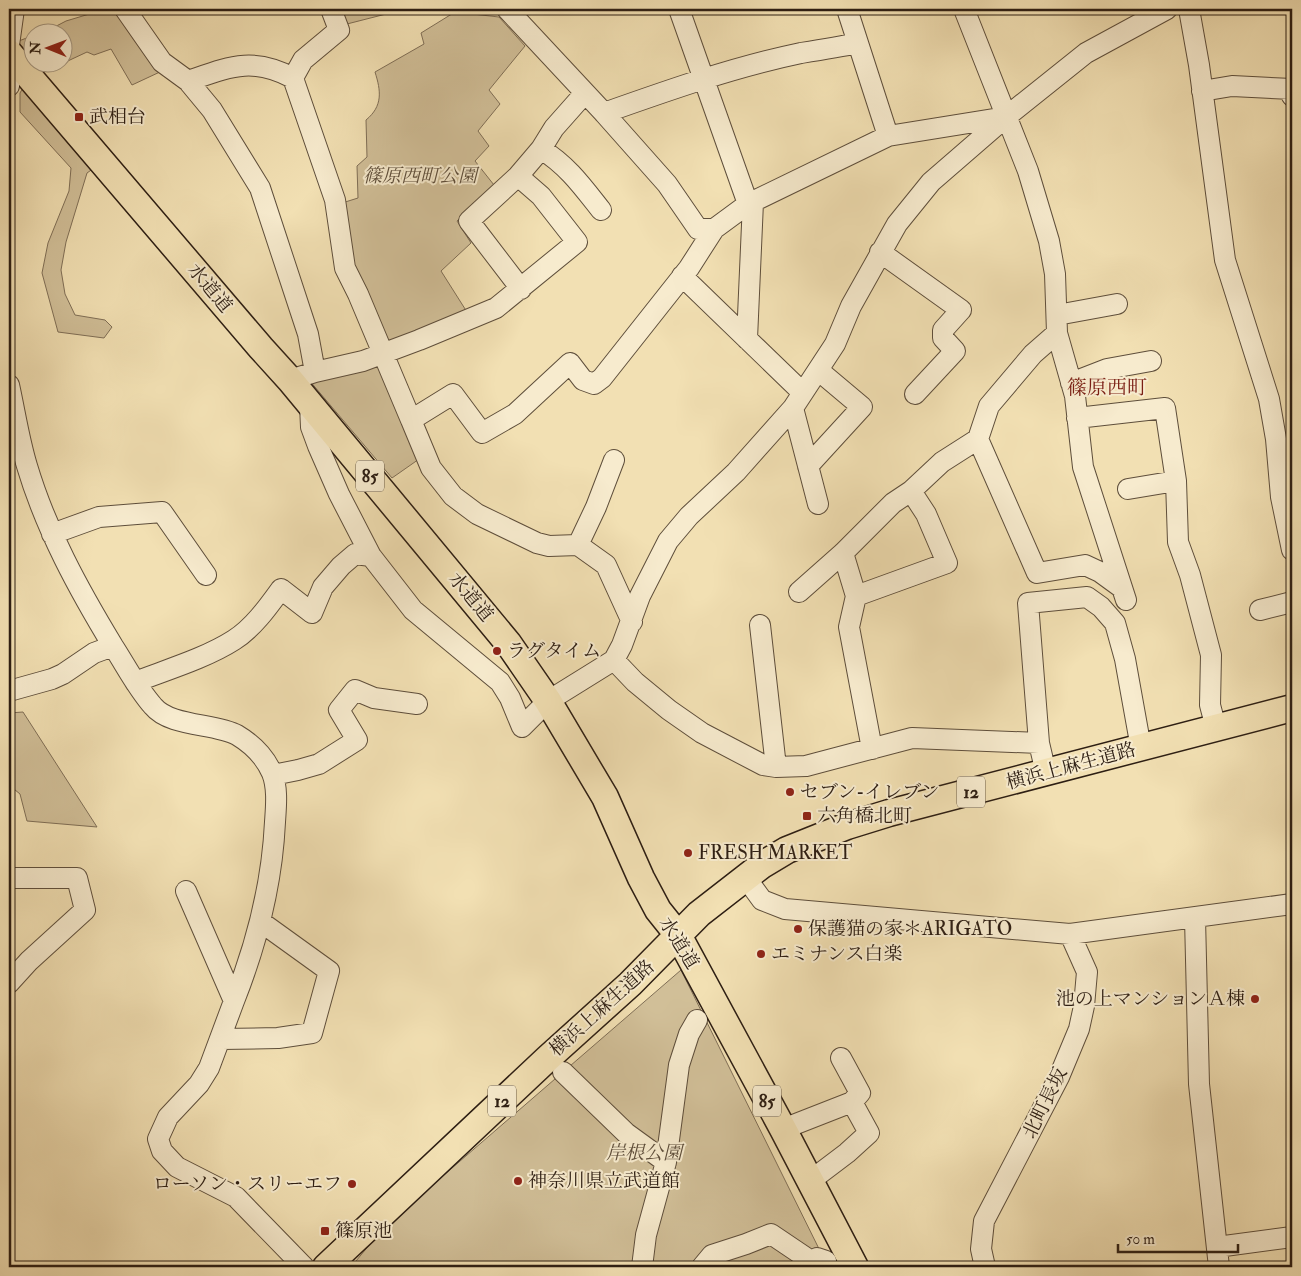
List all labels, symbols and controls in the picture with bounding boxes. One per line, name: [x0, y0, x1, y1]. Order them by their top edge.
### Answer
north arrow: [22, 22, 72, 72]
text: N: [27, 41, 44, 55]
place label: 武相台: [89, 105, 146, 129]
marker: 武相台: [73, 111, 85, 123]
park label: 篠原西町公園: [363, 164, 480, 188]
street label: 水道道: [182, 258, 238, 318]
district label: 篠原西町: [1067, 375, 1147, 400]
road number: 85: [356, 461, 384, 492]
street label: 水道道: [443, 567, 499, 627]
place label: ラグタイム: [507, 639, 601, 663]
marker: ラグタイム: [491, 645, 503, 657]
street label: 横浜上麻生道路: [1004, 737, 1138, 795]
road number: 12: [957, 776, 985, 808]
place label: セブン-イレブン: [800, 780, 940, 804]
marker: セブン-イレブン: [784, 786, 796, 798]
place label: 六角橋北町: [817, 804, 912, 828]
marker: 六角橋北町: [801, 810, 813, 822]
place label: FRESH MARKET: [698, 841, 852, 865]
marker: FRESH MARKET: [682, 847, 694, 859]
street label: 水道道: [654, 912, 704, 974]
place label: 保護猫の家＊ARIGATO: [808, 917, 1012, 941]
marker: 保護猫の家＊ARIGATO: [792, 923, 804, 935]
place label: エミナンス白楽: [771, 942, 902, 966]
marker: エミナンス白楽: [755, 948, 767, 960]
street label: 横浜上麻生道路: [545, 955, 659, 1061]
place label: 池の上マンションＡ棟: [1056, 987, 1245, 1011]
marker: 池の上マンションＡ棟: [1249, 993, 1261, 1005]
street label: 北町長坂: [1018, 1064, 1072, 1142]
road number: 12: [488, 1086, 516, 1116]
road number: 85: [753, 1086, 781, 1116]
park label: 岸根公園: [606, 1141, 685, 1165]
place label: 神奈川県立武道館: [528, 1169, 680, 1193]
place label: ローソン・スリーエフ: [153, 1172, 342, 1196]
marker: 神奈川県立武道館: [512, 1175, 524, 1187]
marker: ローソン・スリーエフ: [346, 1178, 358, 1190]
place label: 篠原池: [335, 1219, 392, 1243]
scale bar: [1118, 1221, 1238, 1253]
marker: 篠原池: [319, 1225, 331, 1237]
text: 50 m: [1126, 1230, 1155, 1249]

